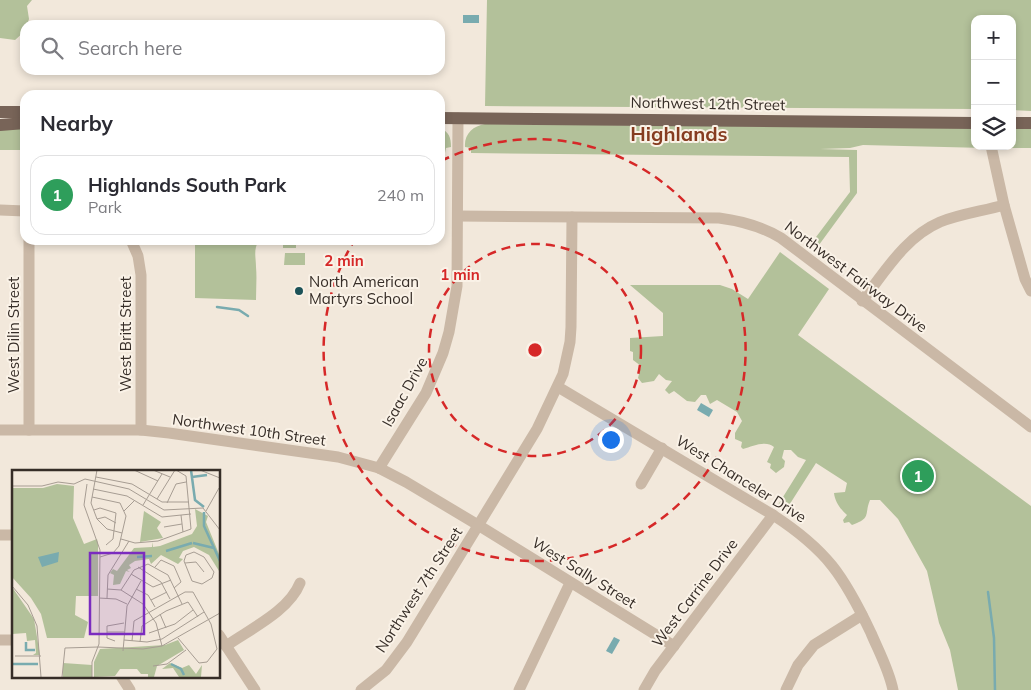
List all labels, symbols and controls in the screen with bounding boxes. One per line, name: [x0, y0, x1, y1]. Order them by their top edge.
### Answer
map controls: [971, 15, 1016, 150]
button: +: [971, 15, 1016, 60]
search box: [20, 20, 445, 75]
icon: search: [38, 34, 66, 62]
text: Search here: [78, 36, 182, 60]
button: −: [971, 60, 1016, 105]
street label: Northwest 12th Street: [631, 93, 785, 114]
button: layers: [971, 105, 1016, 150]
text: Nearby: [40, 110, 113, 136]
district label: Highlands: [630, 121, 728, 146]
text: Highlands South Park: [88, 173, 286, 197]
text: 1: [52, 185, 62, 205]
text: 240 m: [377, 185, 424, 205]
text: Park: [88, 197, 122, 217]
street label: Northwest Fairway Drive: [781, 217, 931, 336]
text: 2 min: [324, 251, 364, 270]
text: 1 min: [440, 265, 480, 284]
place label: North American Martyrs School: [309, 272, 419, 308]
street label: West Britt Street: [116, 276, 135, 392]
street label: West Dilin Street: [4, 277, 23, 393]
marker: North American Martyrs School: [293, 285, 305, 297]
centre of rings: [526, 341, 544, 359]
street label: Isaac Drive: [378, 354, 432, 430]
street label: Northwest 10th Street: [171, 409, 327, 450]
your location: [598, 427, 624, 453]
street label: West Chanceler Drive: [673, 431, 810, 526]
pin: 1: [902, 457, 934, 495]
inset map: [12, 470, 220, 678]
street label: Northwest 7th Street: [371, 523, 466, 656]
street label: West Sally Street: [529, 533, 640, 612]
street label: West Carrine Drive: [648, 535, 742, 651]

